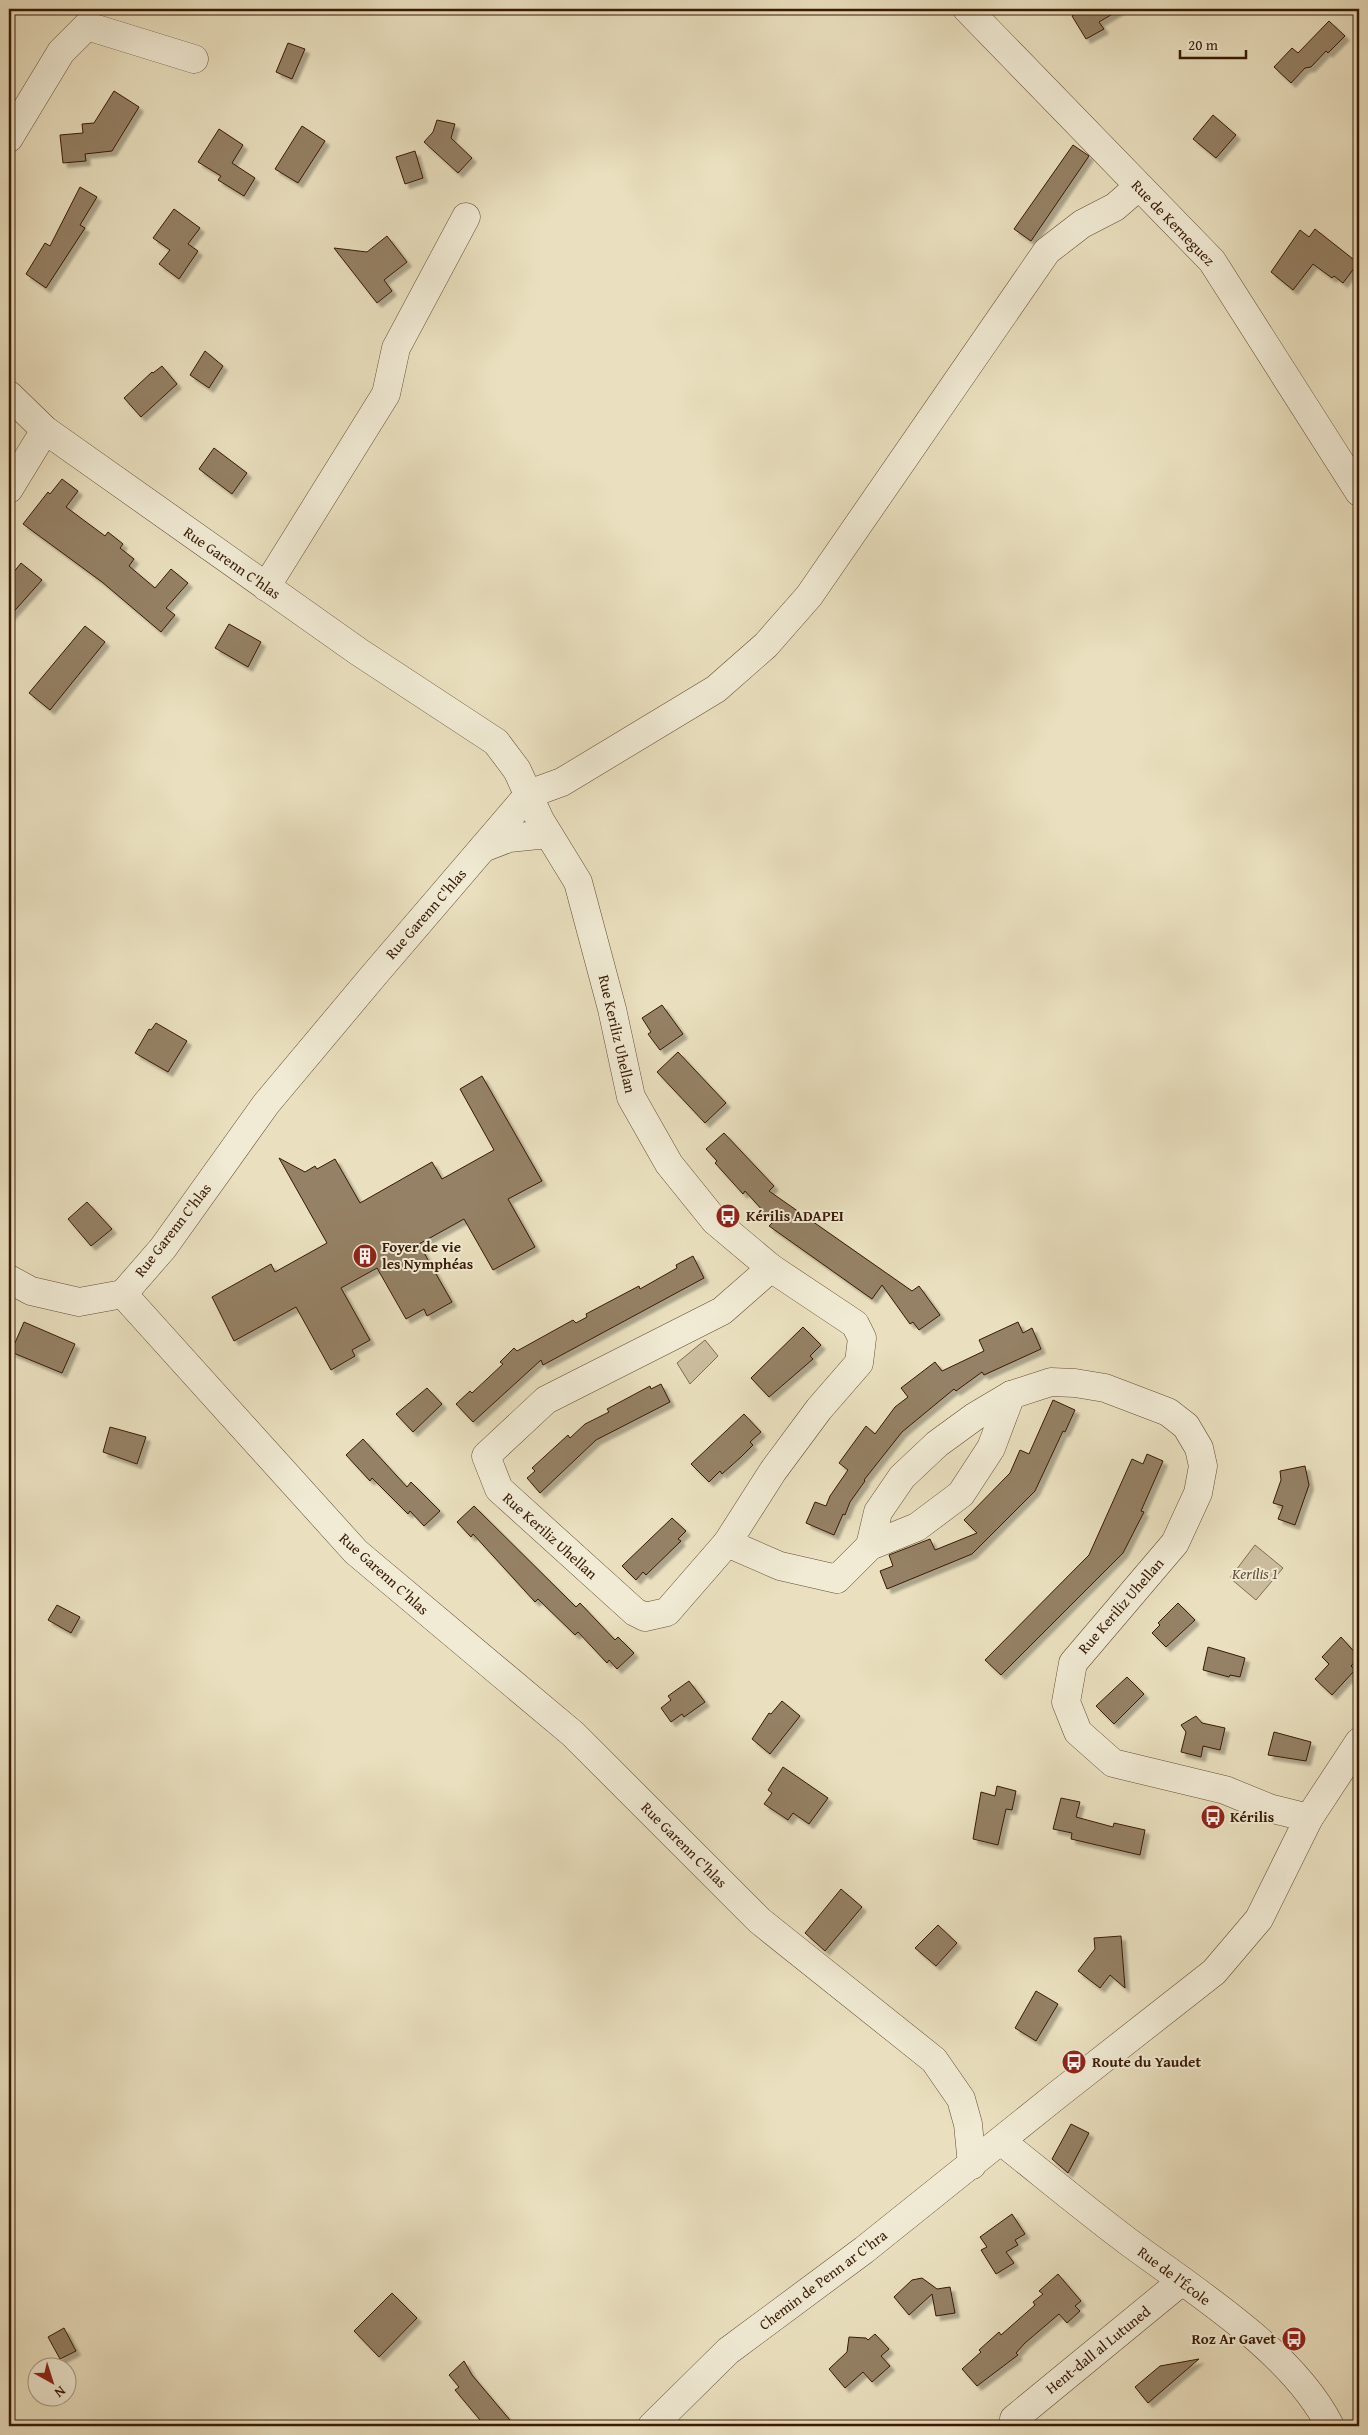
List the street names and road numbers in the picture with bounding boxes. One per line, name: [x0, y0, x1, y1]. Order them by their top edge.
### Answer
street label: Rue de Kerneguez: [1127, 175, 1220, 271]
street label: Rue Garenn C'hlas: [180, 521, 285, 604]
street label: Rue Garenn C'hlas: [380, 864, 471, 964]
street label: Rue Keriliz Uhellan: [594, 973, 641, 1096]
street label: Rue Garenn C'hlas: [129, 1178, 216, 1281]
street label: Rue Keriliz Uhellan: [498, 1487, 603, 1584]
street label: Rue Garenn C'hlas: [335, 1528, 434, 1620]
street label: Rue Keriliz Uhellan: [1073, 1553, 1169, 1658]
street label: Rue Garenn C'hlas: [637, 1797, 732, 1892]
street label: Chemin de Penn ar C'hra: [754, 2224, 891, 2335]
street label: Rue de l'École: [1133, 2241, 1215, 2310]
street label: Hent-dall al Lutuned: [1041, 2301, 1155, 2399]

